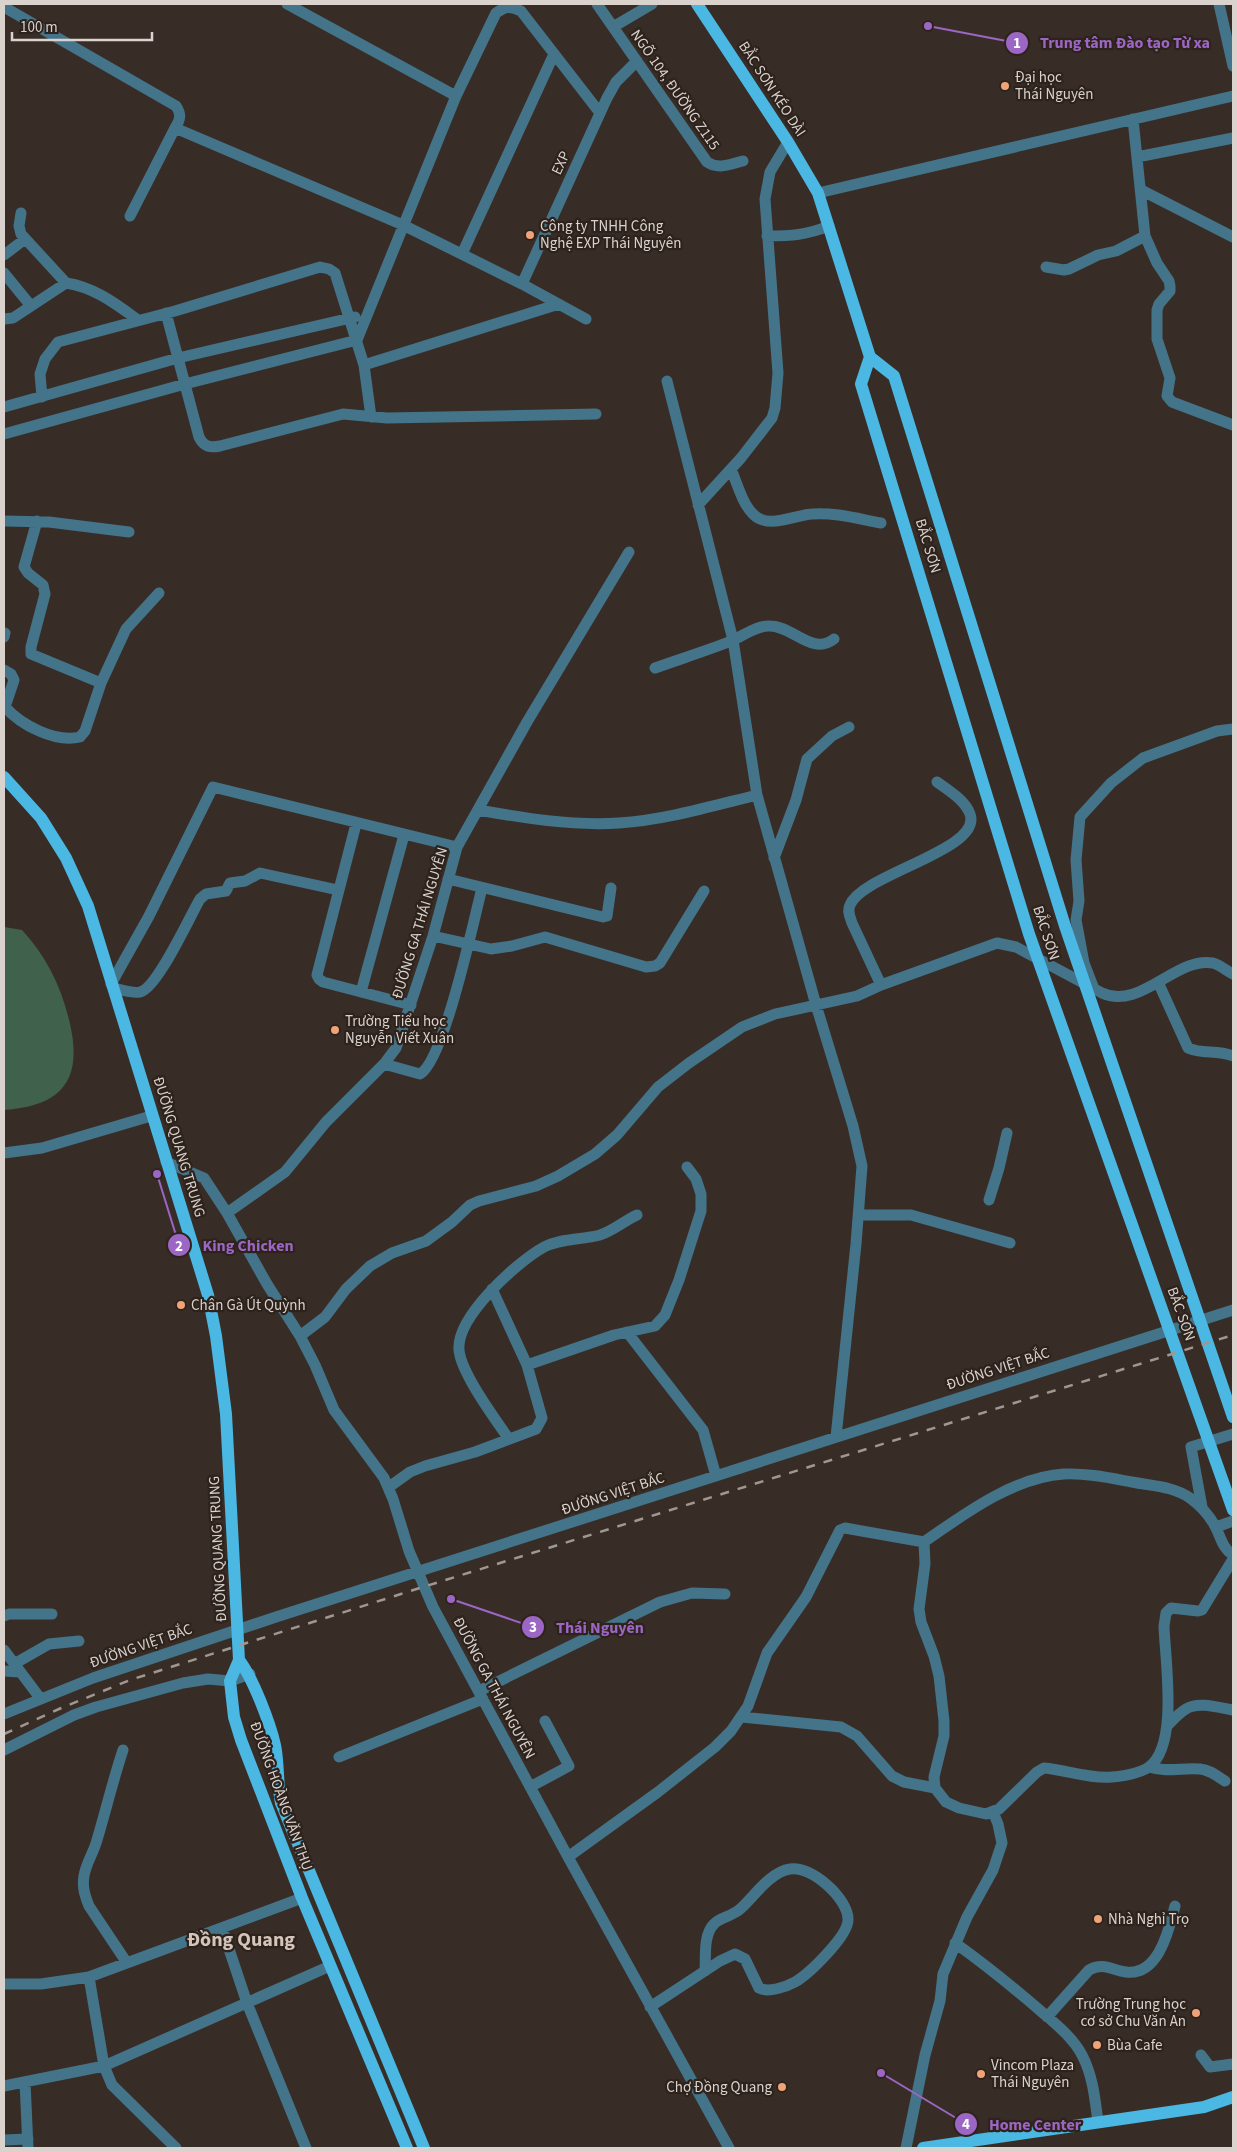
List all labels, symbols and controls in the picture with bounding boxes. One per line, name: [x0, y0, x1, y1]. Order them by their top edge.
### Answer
scale bar: [12, 10, 152, 42]
text: 100 m: [20, 17, 58, 38]
street label: NGÕ 104, ĐƯỜNG Z115: [625, 25, 725, 155]
callout: Trung tâm Đào tạo Từ xa: [1005, 27, 1220, 58]
text: Trung tâm Đào tạo Từ xa: [1040, 32, 1210, 54]
text: 1: [1013, 33, 1021, 54]
street label: BẮC SƠN KÉO DÀI: [733, 37, 811, 141]
place label: Đại học Thái Nguyên: [1015, 67, 1093, 105]
marker: Đại học Thái Nguyên: [999, 80, 1011, 92]
street label: EXP: [546, 148, 576, 178]
place label: Công ty TNHH Công Nghệ EXP Thái Nguyên: [540, 216, 681, 254]
marker: Công ty TNHH Công Nghệ EXP Thái Nguyên: [524, 229, 536, 241]
street label: BẮC SƠN: [910, 516, 946, 576]
street label: ĐƯỜNG GA THÁI NGUYÊN: [387, 844, 453, 1002]
street label: BẮC SƠN: [1027, 903, 1065, 963]
place label: Trường Tiểu học Nguyễn Viết Xuân: [345, 1011, 454, 1049]
marker: Trường Tiểu học Nguyễn Viết Xuân: [329, 1024, 341, 1036]
street label: ĐƯỜNG QUANG TRUNG: [148, 1074, 210, 1220]
callout: King Chicken: [167, 1230, 303, 1261]
text: King Chicken: [202, 1235, 294, 1257]
text: 2: [175, 1236, 183, 1257]
street label: BẮC SƠN: [1162, 1284, 1200, 1344]
place label: Chân Gà Út Quỳnh: [191, 1295, 306, 1316]
marker: Chân Gà Út Quỳnh: [175, 1299, 187, 1311]
street label: ĐƯỜNG VIỆT BẮC: [944, 1342, 1053, 1396]
street label: ĐƯỜNG VIỆT BẮC: [559, 1467, 668, 1521]
street label: ĐƯỜNG QUANG TRUNG: [204, 1476, 232, 1622]
callout: Thái Nguyên: [521, 1611, 654, 1642]
street label: ĐƯỜNG GA THÁI NGUYÊN: [448, 1613, 540, 1763]
text: 3: [529, 1617, 537, 1638]
text: Thái Nguyên: [556, 1617, 644, 1639]
street label: ĐƯỜNG VIỆT BẮC: [87, 1618, 196, 1673]
street label: ĐƯỜNG HOÀNG VĂN THỤ: [244, 1719, 318, 1873]
place label: Nhà Nghỉ Trọ: [1108, 1909, 1189, 1930]
marker: Nhà Nghỉ Trọ: [1092, 1913, 1104, 1925]
district label: Đồng Quang: [187, 1926, 295, 1954]
place label: Trường Trung học cơ sở Chu Văn An: [1076, 1994, 1186, 2032]
marker: Trường Trung học cơ sở Chu Văn An: [1190, 2007, 1202, 2019]
place label: Bùa Cafe: [1107, 2035, 1162, 2056]
marker: Bùa Cafe: [1091, 2039, 1103, 2051]
place label: Vincom Plaza Thái Nguyên: [991, 2055, 1074, 2093]
marker: Vincom Plaza Thái Nguyên: [975, 2068, 987, 2080]
place label: Chợ Đồng Quang: [666, 2077, 772, 2098]
marker: Chợ Đồng Quang: [776, 2081, 788, 2093]
callout: Home Center: [954, 2109, 1091, 2140]
text: 4: [962, 2114, 970, 2135]
text: Home Center: [989, 2114, 1082, 2136]

